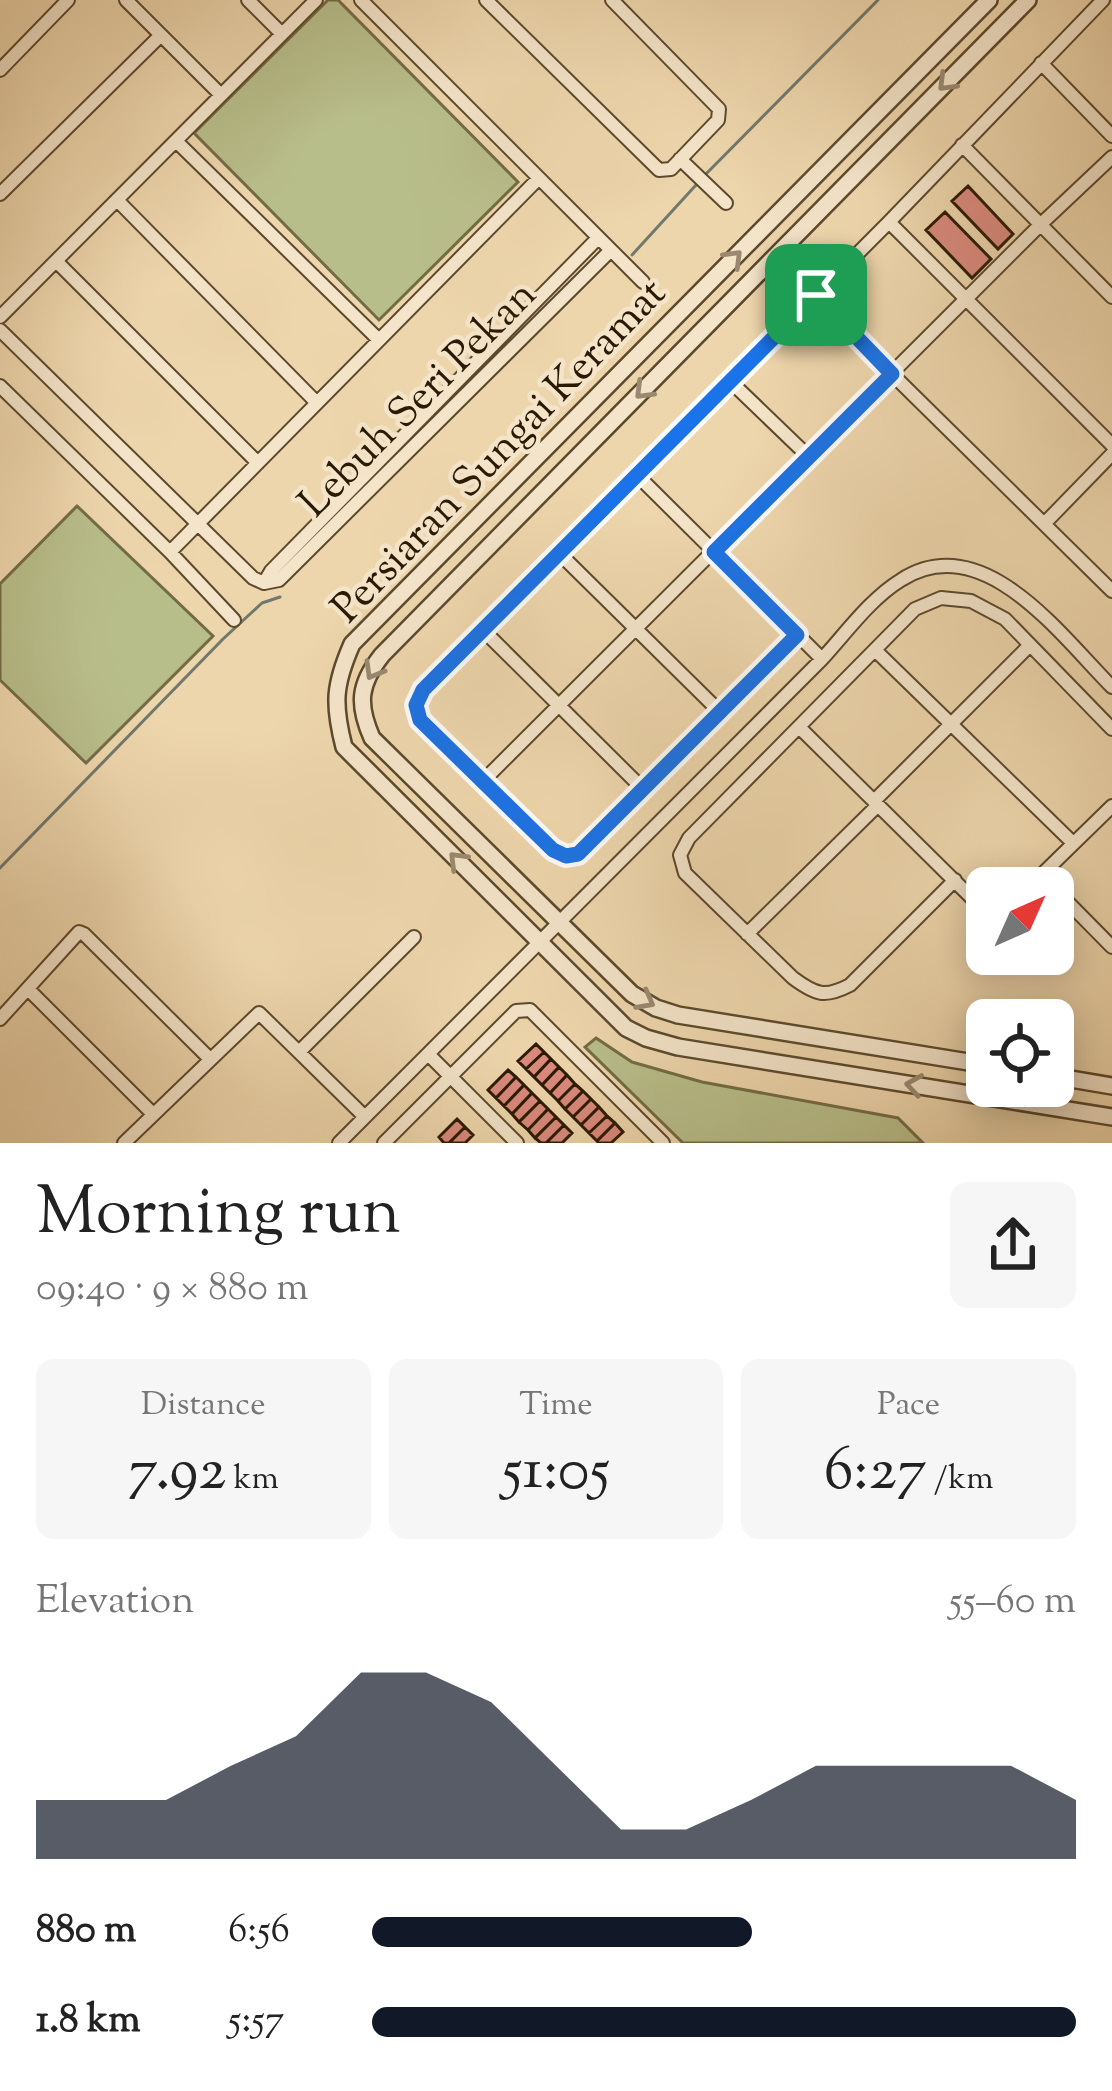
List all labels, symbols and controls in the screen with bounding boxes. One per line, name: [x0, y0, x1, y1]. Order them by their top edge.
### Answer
one-way arrow: [938, 69, 960, 91]
pin: [765, 244, 867, 346]
one-way arrow: [719, 250, 741, 272]
icon: arrive: [783, 262, 849, 328]
street label: Persiaran Sungai Keramat: [320, 267, 682, 638]
street label: Lebuh Seri Pekan: [287, 268, 552, 533]
one-way arrow: [635, 377, 657, 399]
one-way arrow: [364, 658, 387, 680]
one-way arrow: [449, 852, 471, 874]
north arrow: [966, 867, 1074, 975]
map controls: [966, 867, 1074, 1107]
one-way arrow: [634, 986, 655, 1009]
button: locate: [966, 999, 1074, 1107]
one-way arrow: [904, 1073, 924, 1098]
text: Morning run: [36, 1169, 401, 1264]
button: share: [950, 1182, 1076, 1308]
text: 09:40 · 9 × 880 m: [36, 1262, 308, 1318]
text: Distance: [141, 1382, 266, 1430]
text: Time: [519, 1382, 593, 1430]
text: Pace: [877, 1382, 940, 1430]
text: 7.92: [128, 1430, 226, 1517]
text: 51:05: [502, 1430, 610, 1517]
text: 6:27: [824, 1430, 927, 1517]
text: km: [226, 1456, 279, 1504]
text: /km: [927, 1456, 993, 1504]
text: Elevation: [36, 1575, 194, 1631]
text: 55–60 m: [949, 1575, 1076, 1631]
text: 880 m: [36, 1904, 136, 1960]
text: 6:56: [228, 1904, 290, 1960]
text: 1.8 km: [36, 1994, 140, 2050]
text: 5:57: [228, 1994, 284, 2050]

